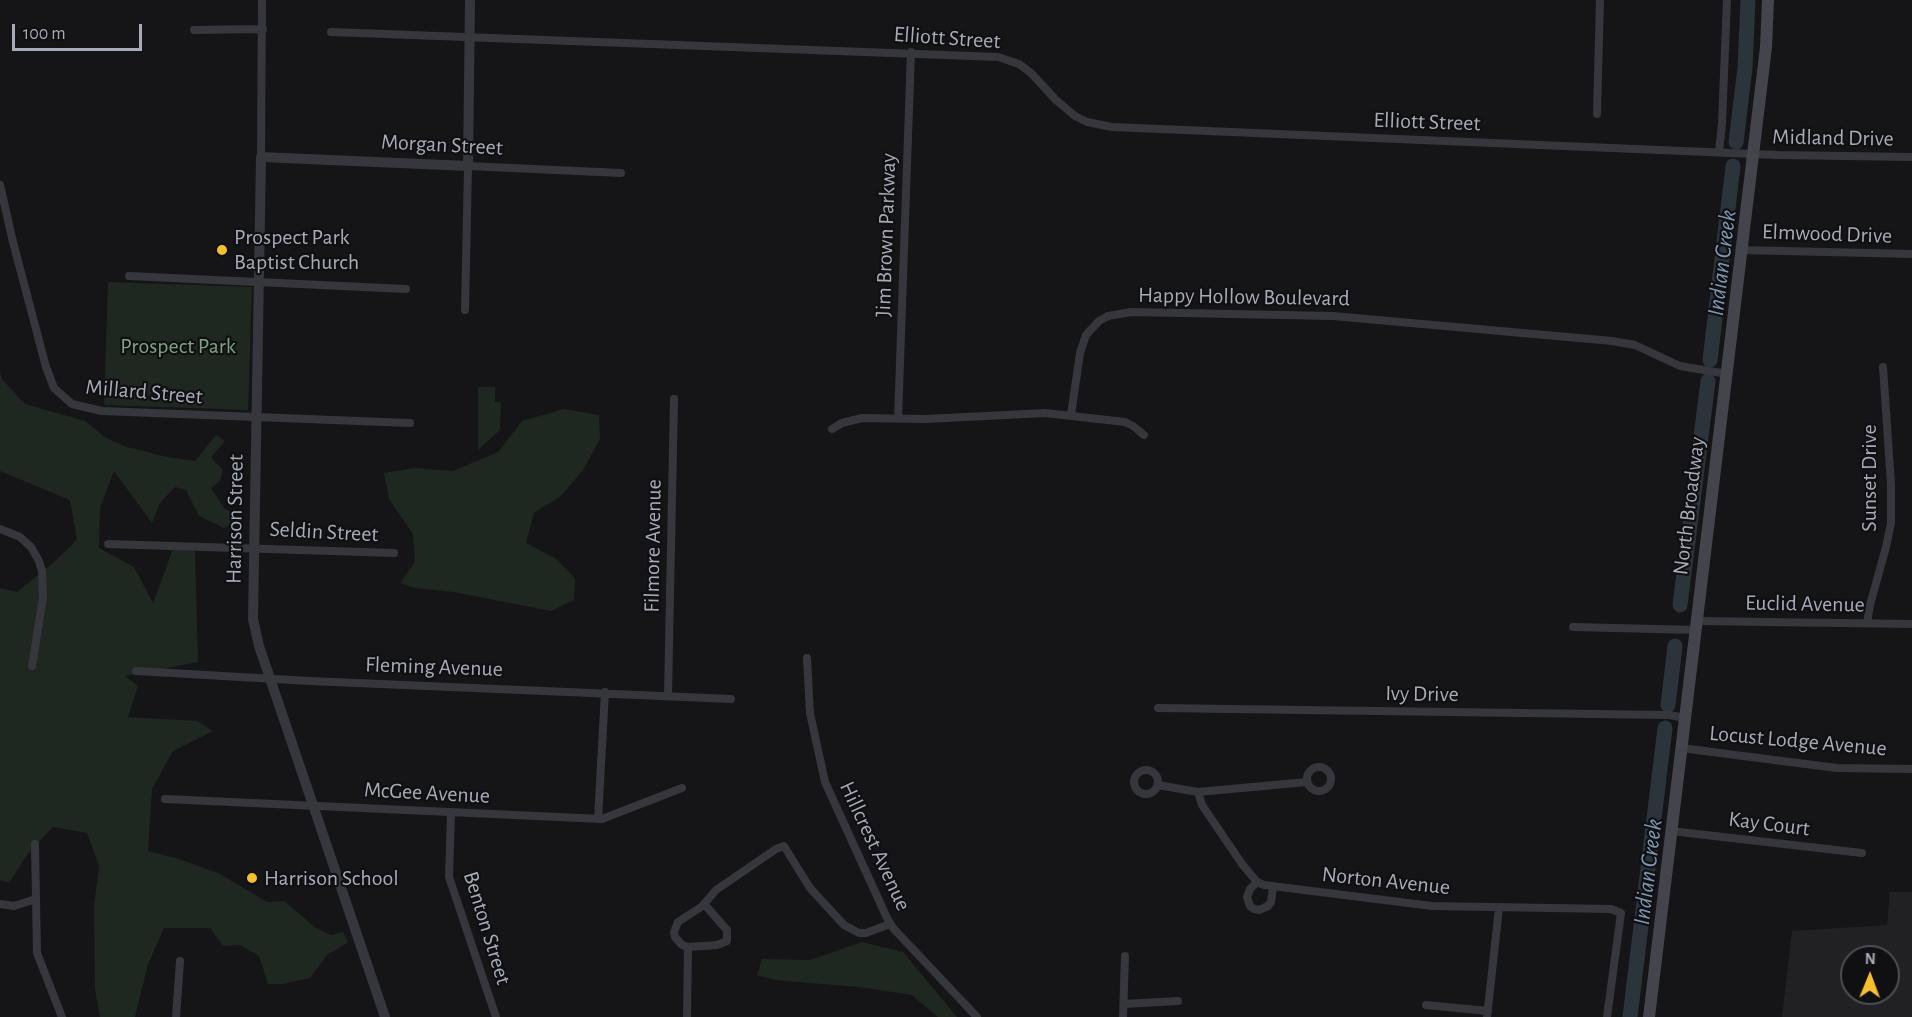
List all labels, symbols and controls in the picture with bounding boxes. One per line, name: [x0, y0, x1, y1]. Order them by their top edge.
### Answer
scale bar: [15, 12, 146, 50]
street label: Elliott Street: [893, 21, 1001, 55]
text: 100 m: [23, 25, 66, 43]
street label: Elliott Street: [1373, 107, 1481, 137]
street label: Midland Drive: [1772, 124, 1894, 152]
street label: Morgan Street: [381, 129, 503, 161]
street label: Jim Brown Parkway: [870, 153, 902, 317]
water label: Indian Creek: [1701, 208, 1743, 318]
street label: Elmwood Drive: [1762, 219, 1892, 249]
place label: Prospect Park Baptist Church: [234, 224, 359, 276]
marker: Prospect Park Baptist Church: [215, 243, 229, 257]
street label: Happy Hollow Boulevard: [1138, 282, 1350, 312]
park label: Prospect Park: [120, 333, 236, 359]
street label: Millard Street: [84, 374, 204, 410]
street label: Sunset Drive: [1856, 424, 1882, 532]
street label: North Broadway: [1667, 435, 1711, 577]
street label: Harrison Street: [221, 454, 249, 584]
street label: Filmore Avenue: [639, 479, 667, 613]
street label: Seldin Street: [269, 516, 379, 548]
street label: Euclid Avenue: [1745, 590, 1865, 618]
street label: Fleming Avenue: [365, 651, 503, 683]
street label: Ivy Drive: [1385, 680, 1459, 708]
street label: Locust Lodge Avenue: [1708, 720, 1888, 762]
street label: McGee Avenue: [363, 777, 491, 809]
street label: Hillcrest Avenue: [834, 777, 916, 915]
street label: Kay Court: [1727, 806, 1811, 842]
water label: Indian Creek: [1627, 817, 1669, 927]
street label: Norton Avenue: [1321, 861, 1451, 901]
place label: Harrison School: [264, 865, 399, 891]
street label: Benton Street: [457, 868, 517, 988]
marker: Harrison School: [245, 871, 259, 885]
north arrow: [1840, 945, 1900, 1005]
text: N: [1865, 951, 1876, 967]

